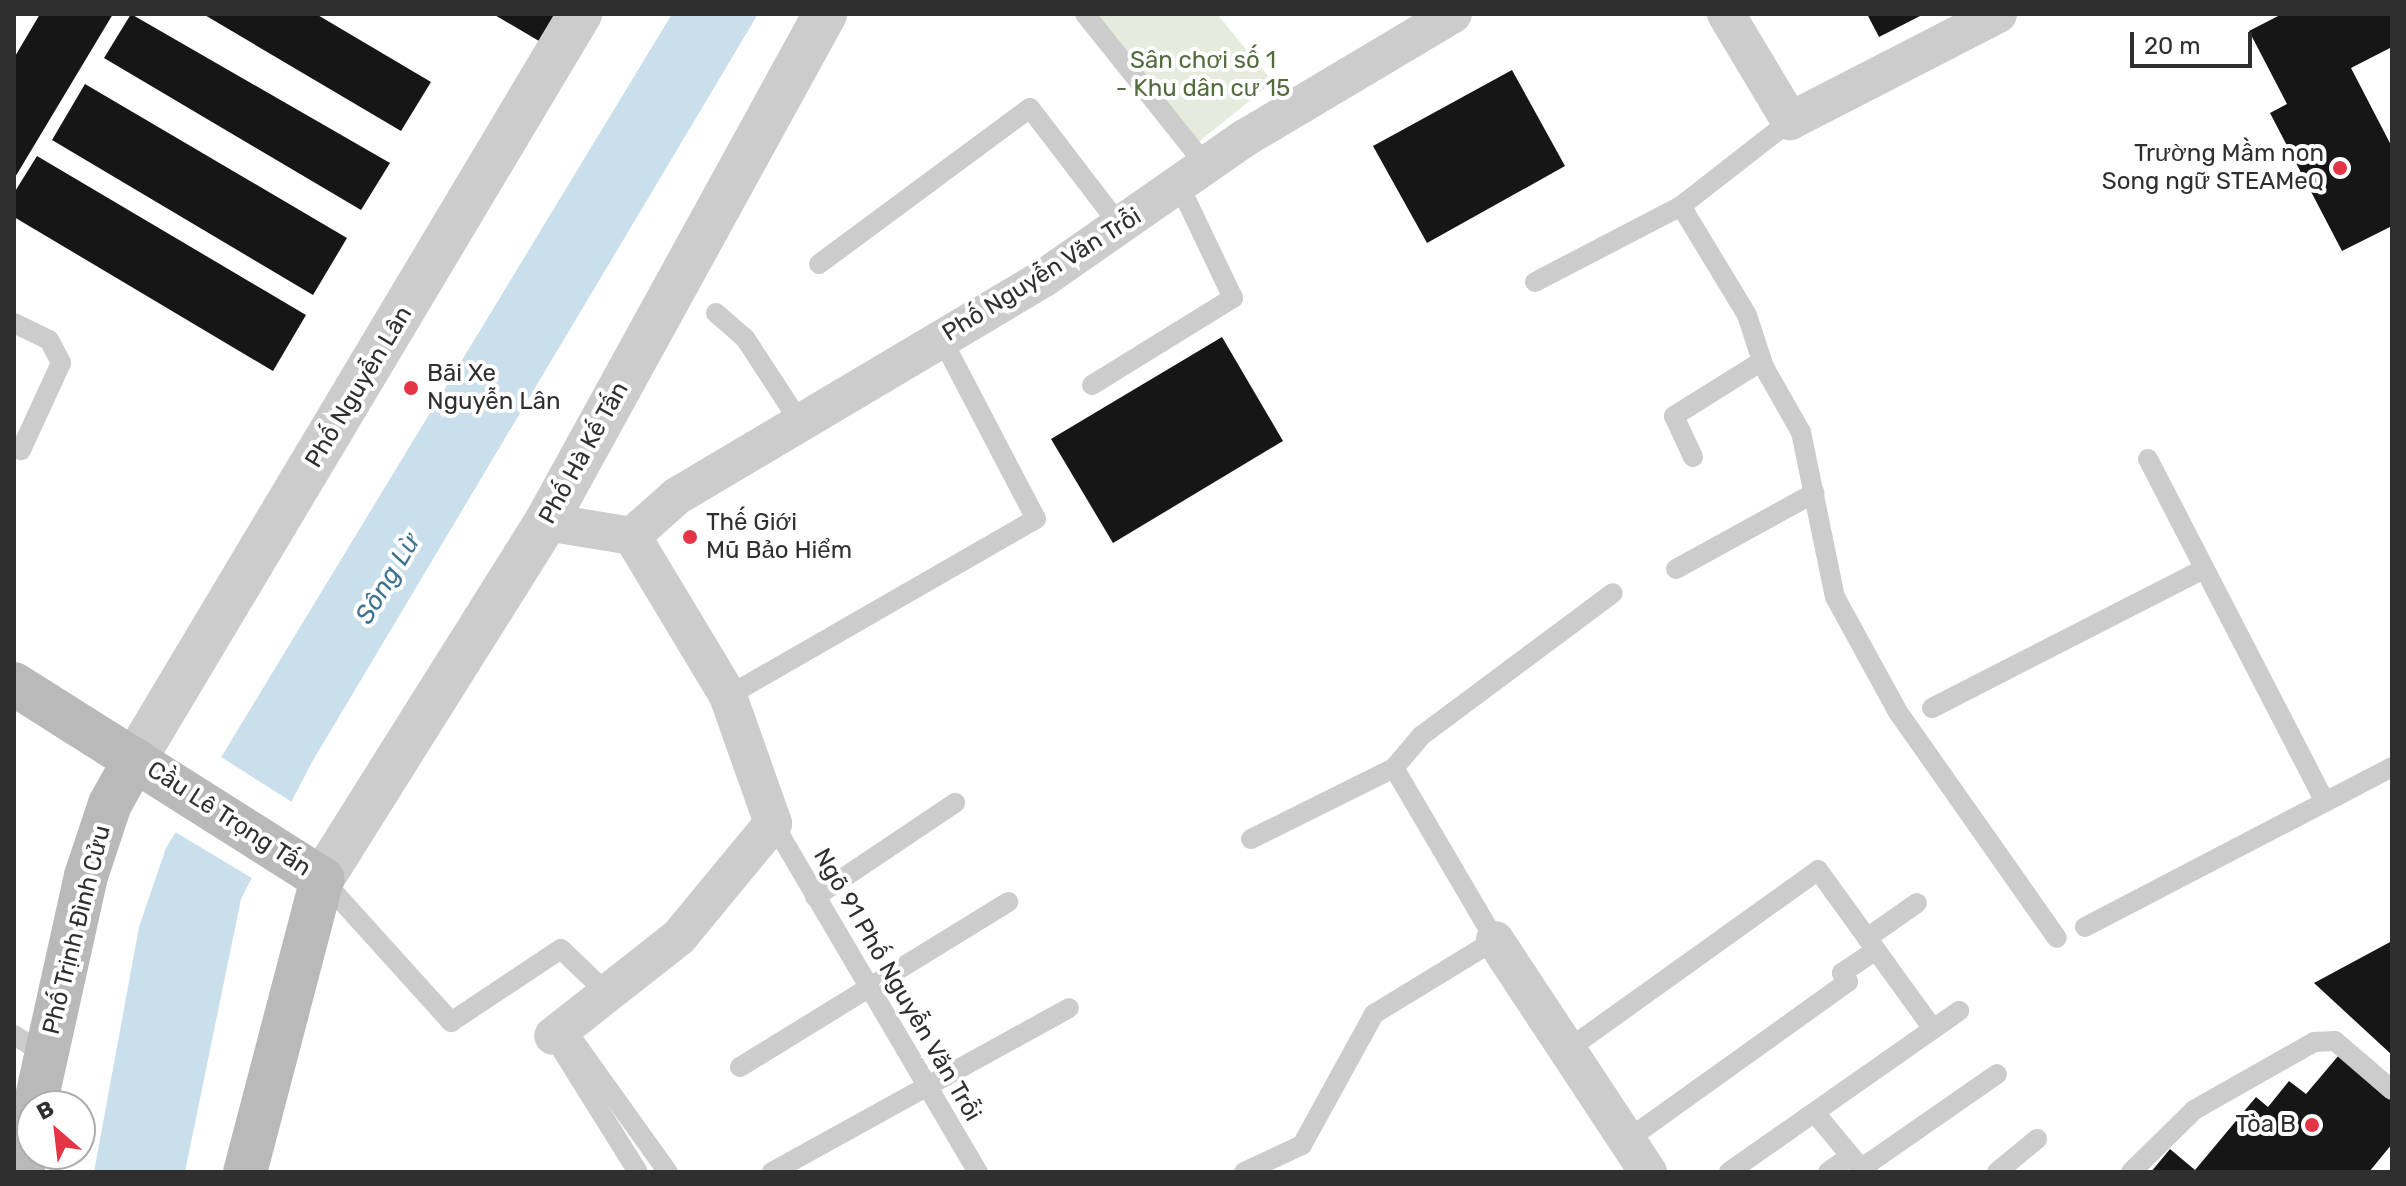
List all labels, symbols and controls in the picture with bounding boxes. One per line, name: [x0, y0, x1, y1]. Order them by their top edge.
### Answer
scale bar: [2134, 16, 2256, 66]
text: 20 m: [2144, 32, 2201, 60]
park label: Sân chơi số 1 - Khu dân cư 15: [1116, 47, 1290, 103]
place label: Trường Mầm non Song ngữ STEAMeQ: [2102, 140, 2324, 196]
marker: Trường Mầm non Song ngữ STEAMeQ: [2331, 159, 2349, 177]
street label: Phố Nguyễn Văn Trỗi: [937, 202, 1147, 348]
street label: Phố Nguyễn Lân: [299, 301, 419, 473]
place label: Bãi Xe Nguyễn Lân: [427, 360, 560, 416]
street label: Phố Hà Kế Tấn: [533, 377, 635, 529]
marker: Bãi Xe Nguyễn Lân: [402, 379, 420, 397]
place label: Thế Giới Mũ Bảo Hiểm: [706, 509, 852, 565]
water label: Sông Lừ: [349, 528, 427, 630]
marker: Thế Giới Mũ Bảo Hiểm: [681, 528, 699, 546]
street label: Cầu Lê Trọng Tấn: [141, 755, 317, 883]
street label: Phố Trịnh Đình Cửu: [37, 822, 117, 1038]
street label: Ngõ 91 Phố Nguyễn Văn Trỗi: [807, 843, 987, 1127]
north arrow: [16, 1090, 96, 1170]
text: B: [32, 1095, 59, 1126]
place label: Tòa B: [2235, 1111, 2296, 1139]
marker: Tòa B: [2303, 1116, 2321, 1134]

